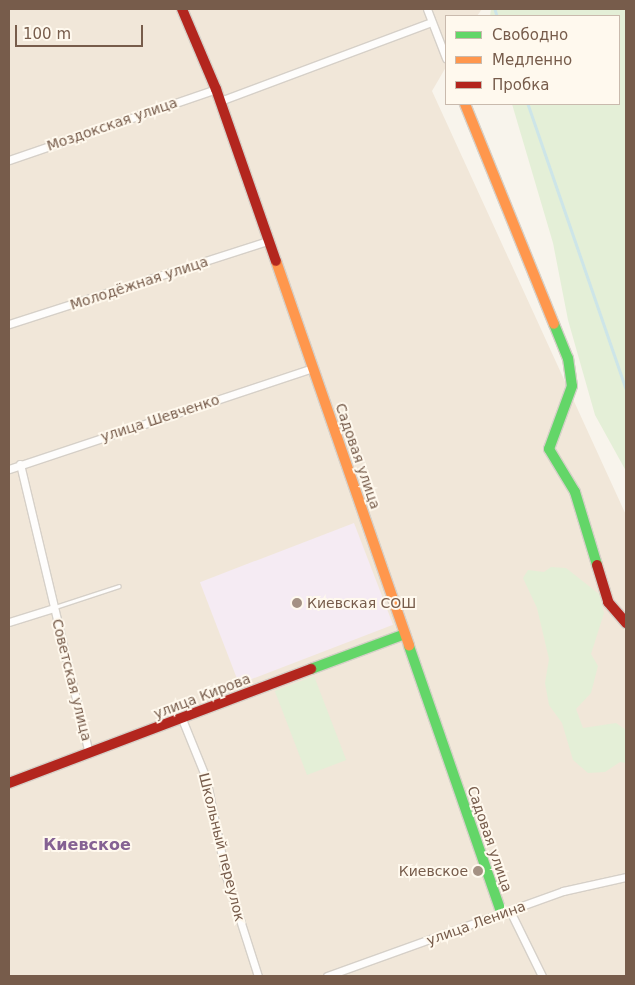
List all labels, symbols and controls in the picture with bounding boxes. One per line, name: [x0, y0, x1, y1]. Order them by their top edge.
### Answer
scale bar: [18, 15, 145, 47]
legend: [445, 15, 620, 105]
text: 100 m: [23, 25, 71, 43]
text: Свободно: [492, 26, 568, 44]
text: Медленно: [492, 51, 572, 69]
text: Пробка: [492, 76, 549, 94]
street label: Моздокская улица: [45, 94, 179, 154]
street label: Молодёжная улица: [68, 253, 210, 313]
street label: улица Шевченко: [99, 391, 221, 445]
street label: Садовая улица: [332, 401, 384, 511]
place label: Киевская СОШ: [307, 595, 416, 611]
marker: Киевская СОШ: [291, 597, 303, 609]
street label: Советская улица: [49, 617, 95, 743]
street label: улица Кирова: [151, 670, 253, 722]
street label: Школьный переулок: [195, 771, 249, 923]
street label: Садовая улица: [464, 784, 516, 894]
district label: Киевское: [43, 835, 131, 855]
place label: Киевское: [399, 863, 468, 879]
marker: Киевское: [472, 865, 484, 877]
street label: улица Ленина: [424, 897, 528, 949]

